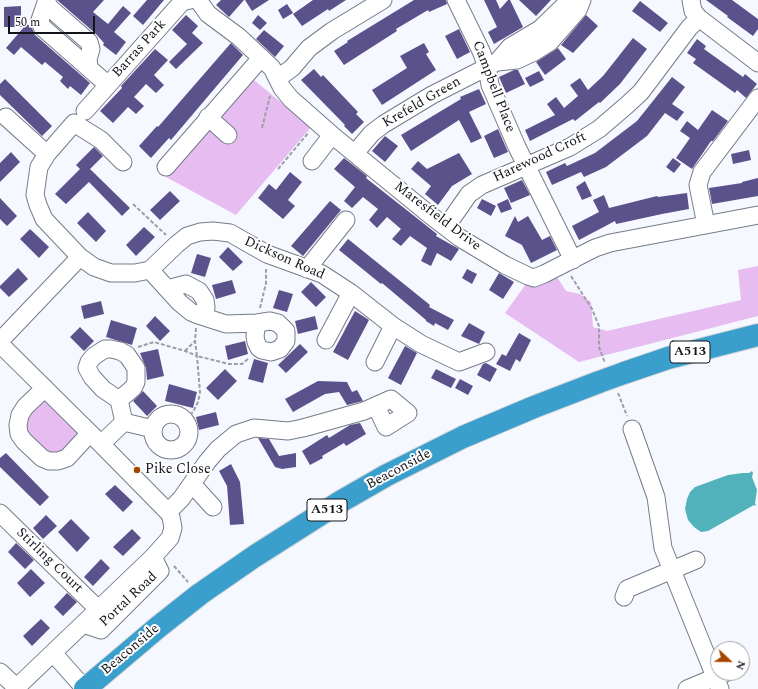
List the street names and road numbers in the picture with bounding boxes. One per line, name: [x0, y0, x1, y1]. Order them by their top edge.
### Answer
street label: Barras Park: [109, 16, 171, 82]
street label: Campbell Place: [468, 39, 518, 135]
street label: Krefeld Green: [380, 74, 464, 132]
street label: Harewood Croft: [491, 129, 589, 187]
street label: Maresfield Drive: [390, 179, 484, 255]
street label: Dickson Road: [241, 234, 327, 284]
road number: A513: [670, 341, 710, 363]
street label: Beaconside: [364, 446, 434, 494]
road number: A513: [307, 499, 347, 521]
street label: Stirling Court: [12, 525, 86, 597]
street label: Portal Road: [97, 569, 161, 631]
street label: Beaconside: [99, 621, 163, 679]

